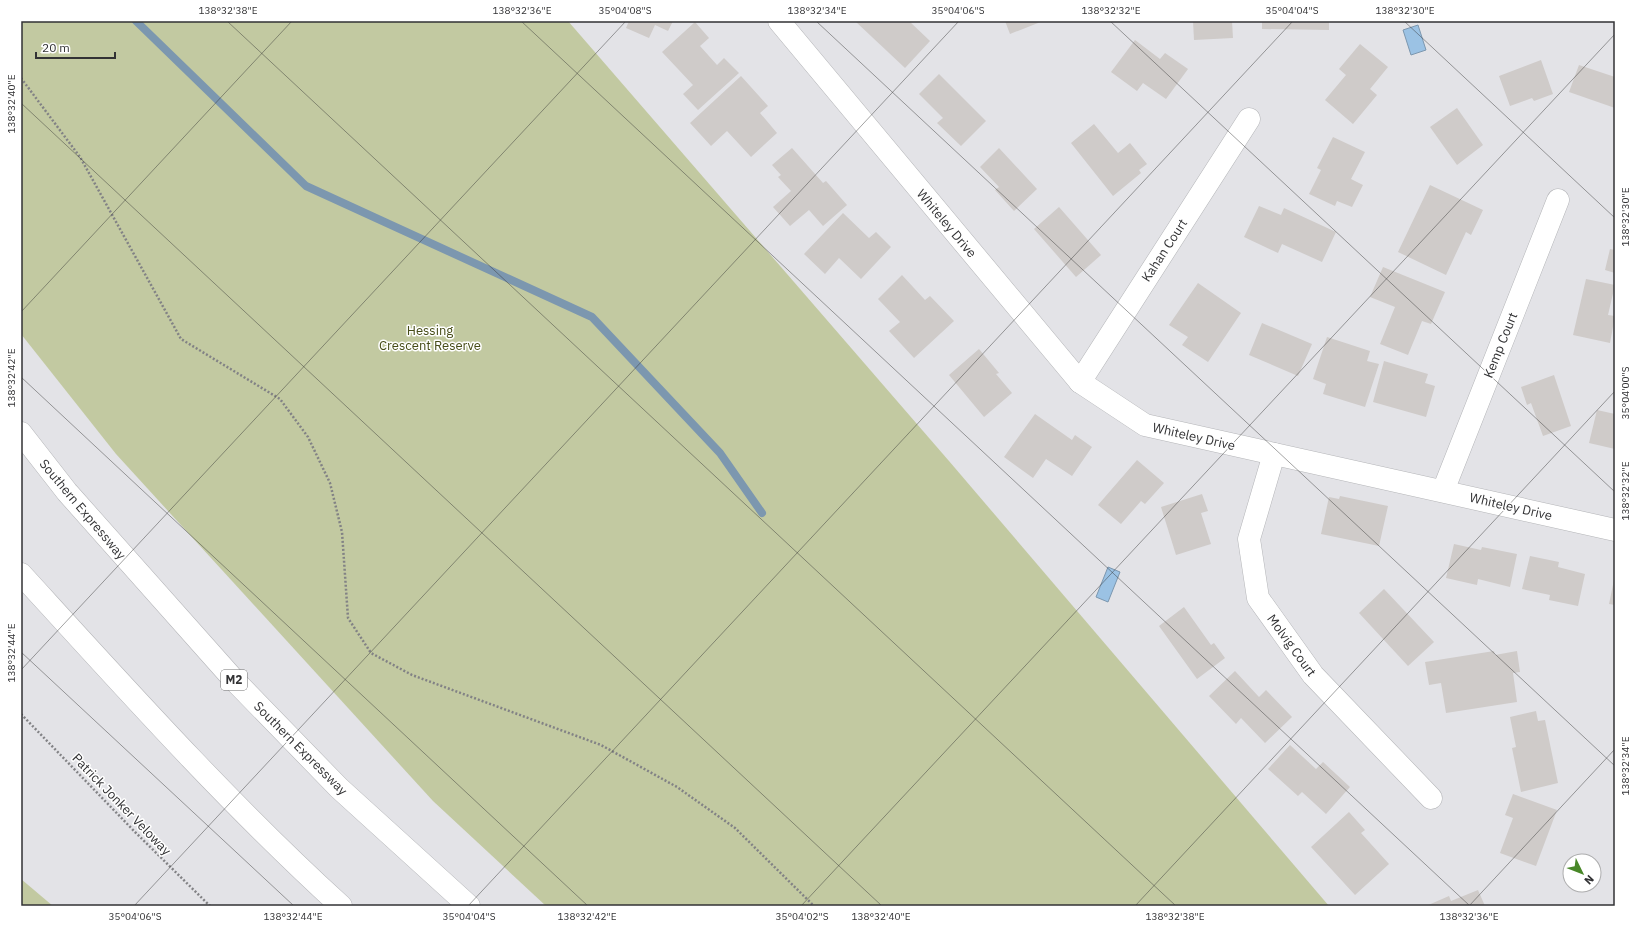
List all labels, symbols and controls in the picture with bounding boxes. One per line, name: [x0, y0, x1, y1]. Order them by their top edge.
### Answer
text: 138°32'38"E: [198, 4, 258, 17]
text: 138°32'36"E: [492, 4, 552, 17]
text: 35°04'08"S: [598, 4, 652, 17]
text: 138°32'34"E: [787, 4, 847, 17]
text: 35°04'06"S: [931, 4, 985, 17]
text: 138°32'32"E: [1081, 4, 1141, 17]
text: 35°04'04"S: [1265, 4, 1319, 17]
text: 138°32'30"E: [1375, 4, 1435, 17]
scale bar: [36, 34, 115, 60]
text: 20 m: [42, 40, 70, 55]
text: 138°32'40"E: [5, 74, 18, 134]
street label: Whiteley Drive: [913, 186, 980, 261]
text: 138°32'30"E: [1619, 187, 1632, 247]
street label: Kahan Court: [1138, 215, 1191, 285]
street label: Kemp Court: [1480, 310, 1521, 380]
park label: Hessing Crescent Reserve: [379, 322, 481, 354]
text: 138°32'42"E: [5, 348, 18, 408]
text: 35°04'00"S: [1619, 366, 1632, 420]
street label: Whiteley Drive: [1151, 419, 1237, 454]
street label: Southern Expressway: [36, 456, 130, 563]
text: 138°32'32"E: [1619, 461, 1632, 521]
street label: Whiteley Drive: [1468, 489, 1554, 524]
street label: Molvig Court: [1263, 611, 1320, 680]
text: 138°32'44"E: [5, 623, 18, 683]
road number: M2: [221, 670, 247, 690]
street label: Southern Expressway: [250, 698, 351, 799]
text: 138°32'34"E: [1619, 736, 1632, 796]
street label: Patrick Jonker Veloway: [69, 750, 175, 859]
north arrow: [1562, 853, 1602, 893]
text: N: [1581, 872, 1597, 888]
text: 35°04'06"S: [108, 910, 162, 923]
text: 138°32'44"E: [263, 910, 323, 923]
text: 35°04'04"S: [442, 910, 496, 923]
text: 138°32'42"E: [557, 910, 617, 923]
text: 35°04'02"S: [775, 910, 829, 923]
text: 138°32'40"E: [851, 910, 911, 923]
text: 138°32'38"E: [1145, 910, 1205, 923]
text: 138°32'36"E: [1439, 910, 1499, 923]

